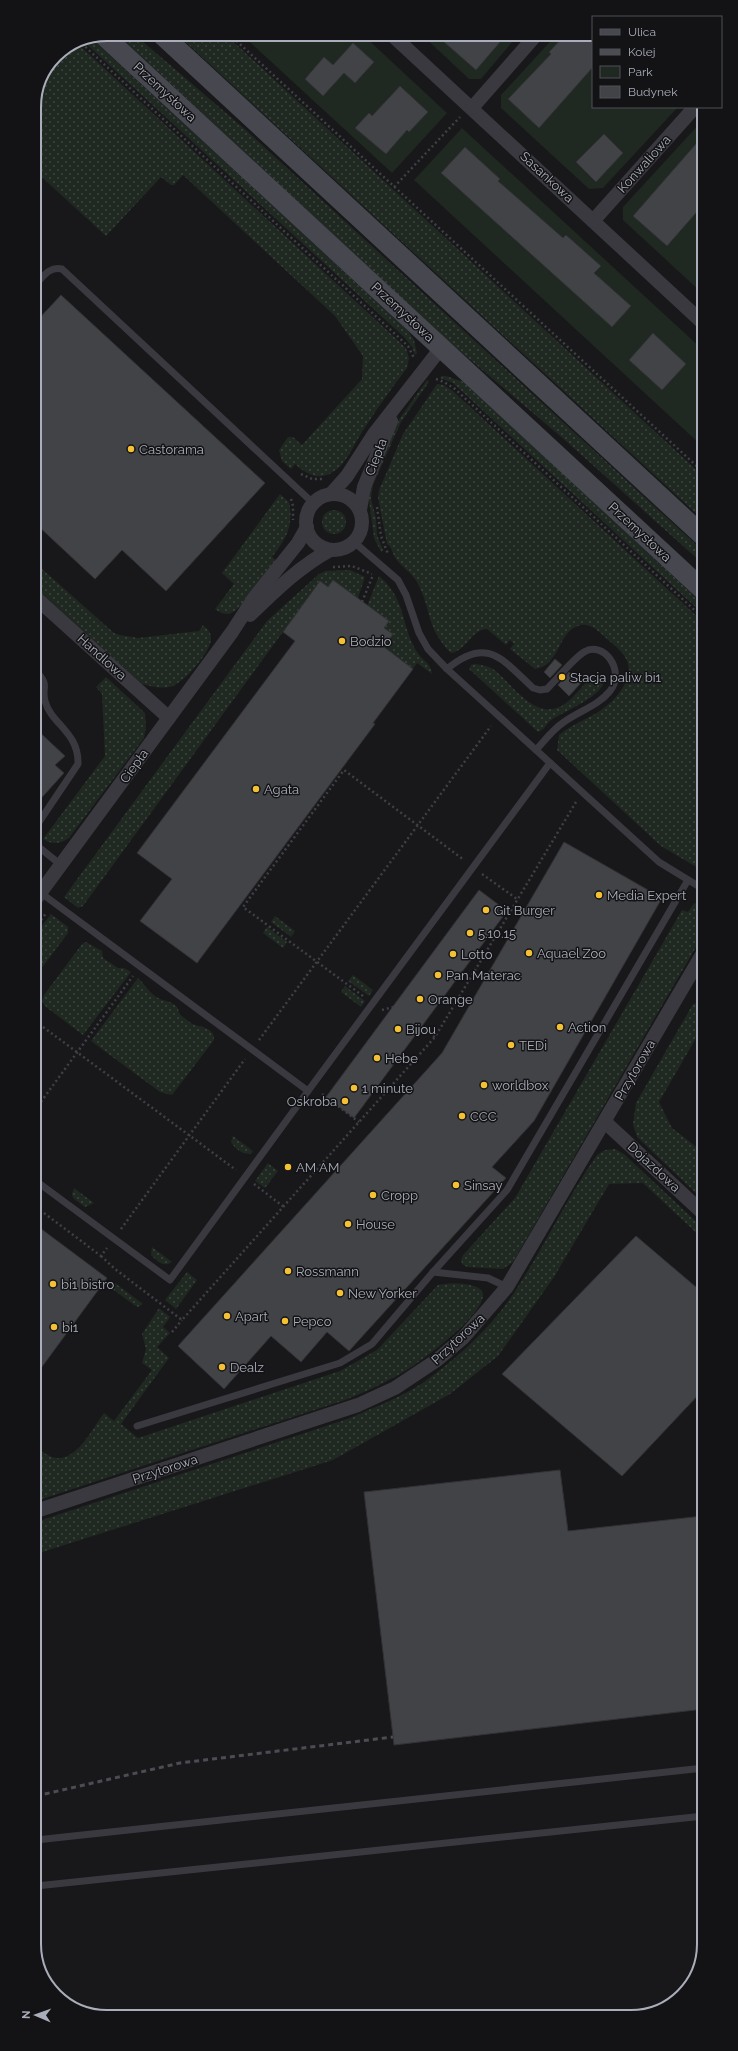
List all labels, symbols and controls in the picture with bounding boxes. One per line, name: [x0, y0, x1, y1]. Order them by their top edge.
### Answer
legend: [592, 16, 722, 108]
text: Ulica: [628, 25, 656, 39]
text: Kolej: [628, 45, 656, 59]
street label: Przemysłowa: [131, 59, 199, 125]
text: Park: [628, 65, 653, 79]
text: Budynek: [628, 85, 678, 99]
street label: Konwaliowa: [614, 132, 674, 196]
street label: Sasankowa: [517, 149, 577, 205]
street label: Przemysłowa: [369, 279, 437, 345]
street label: Ciepła: [362, 436, 390, 478]
place label: Castorama: [139, 442, 204, 457]
marker: Castorama: [126, 444, 136, 454]
street label: Przemysłowa: [606, 499, 674, 565]
street label: Handlowa: [74, 631, 130, 683]
place label: Bodzio: [350, 634, 392, 649]
marker: Bodzio: [337, 636, 347, 646]
place label: Stacja paliw bi1: [570, 670, 662, 685]
marker: Stacja paliw bi1: [557, 672, 567, 682]
street label: Ciepła: [117, 746, 151, 786]
place label: Agata: [264, 782, 299, 797]
marker: Agata: [251, 784, 261, 794]
place label: Media Expert: [607, 888, 687, 903]
marker: Media Expert: [594, 890, 604, 900]
place label: Git Burger: [494, 903, 555, 918]
marker: Git Burger: [481, 905, 491, 915]
place label: 5.10.15: [478, 926, 516, 941]
marker: 5.10.15: [465, 928, 475, 938]
place label: Aquael Zoo: [537, 946, 606, 961]
place label: Lotto: [461, 947, 493, 962]
marker: Aquael Zoo: [524, 948, 534, 958]
marker: Lotto: [448, 949, 458, 959]
place label: Pan Materac: [446, 968, 521, 983]
marker: Pan Materac: [433, 970, 443, 980]
place label: Orange: [428, 992, 473, 1007]
marker: Orange: [415, 994, 425, 1004]
place label: Action: [568, 1020, 606, 1035]
place label: Bijou: [406, 1022, 436, 1037]
marker: Action: [555, 1022, 565, 1032]
marker: Bijou: [393, 1024, 403, 1034]
street label: Przytorowa: [612, 1037, 658, 1103]
place label: TEDi: [519, 1038, 547, 1053]
marker: TEDi: [506, 1040, 516, 1050]
place label: Hebe: [385, 1051, 418, 1066]
marker: Hebe: [372, 1053, 382, 1063]
place label: worldbox: [492, 1078, 549, 1093]
marker: worldbox: [479, 1080, 489, 1090]
place label: 1 minute: [362, 1081, 413, 1096]
marker: 1 minute: [349, 1083, 359, 1093]
place label: Oskroba: [287, 1094, 337, 1109]
marker: Oskroba: [340, 1096, 350, 1106]
place label: CCC: [470, 1109, 497, 1124]
marker: CCC: [457, 1111, 467, 1121]
street label: Dojazdowa: [625, 1139, 683, 1195]
place label: AM AM: [296, 1160, 339, 1175]
marker: AM AM: [283, 1162, 293, 1172]
place label: Sinsay: [464, 1178, 503, 1193]
marker: Sinsay: [451, 1180, 461, 1190]
place label: Cropp: [381, 1188, 418, 1203]
marker: Cropp: [368, 1190, 378, 1200]
place label: House: [356, 1217, 395, 1232]
marker: House: [343, 1219, 353, 1229]
place label: Rossmann: [296, 1264, 359, 1279]
marker: Rossmann: [283, 1266, 293, 1276]
place label: bi1 bistro: [61, 1277, 115, 1292]
marker: bi1 bistro: [48, 1279, 58, 1289]
place label: New Yorker: [348, 1286, 417, 1301]
marker: New Yorker: [335, 1288, 345, 1298]
place label: Apart: [235, 1309, 268, 1324]
marker: Apart: [222, 1311, 232, 1321]
street label: Przytorowa: [428, 1311, 488, 1367]
place label: Pepco: [293, 1314, 332, 1329]
marker: Pepco: [280, 1316, 290, 1326]
place label: bi1: [62, 1320, 79, 1335]
marker: bi1: [49, 1322, 59, 1332]
place label: Dealz: [230, 1360, 264, 1375]
marker: Dealz: [217, 1362, 227, 1372]
street label: Przytorowa: [131, 1451, 199, 1487]
north arrow: [16, 1995, 56, 2035]
text: N: [20, 2010, 33, 2019]

